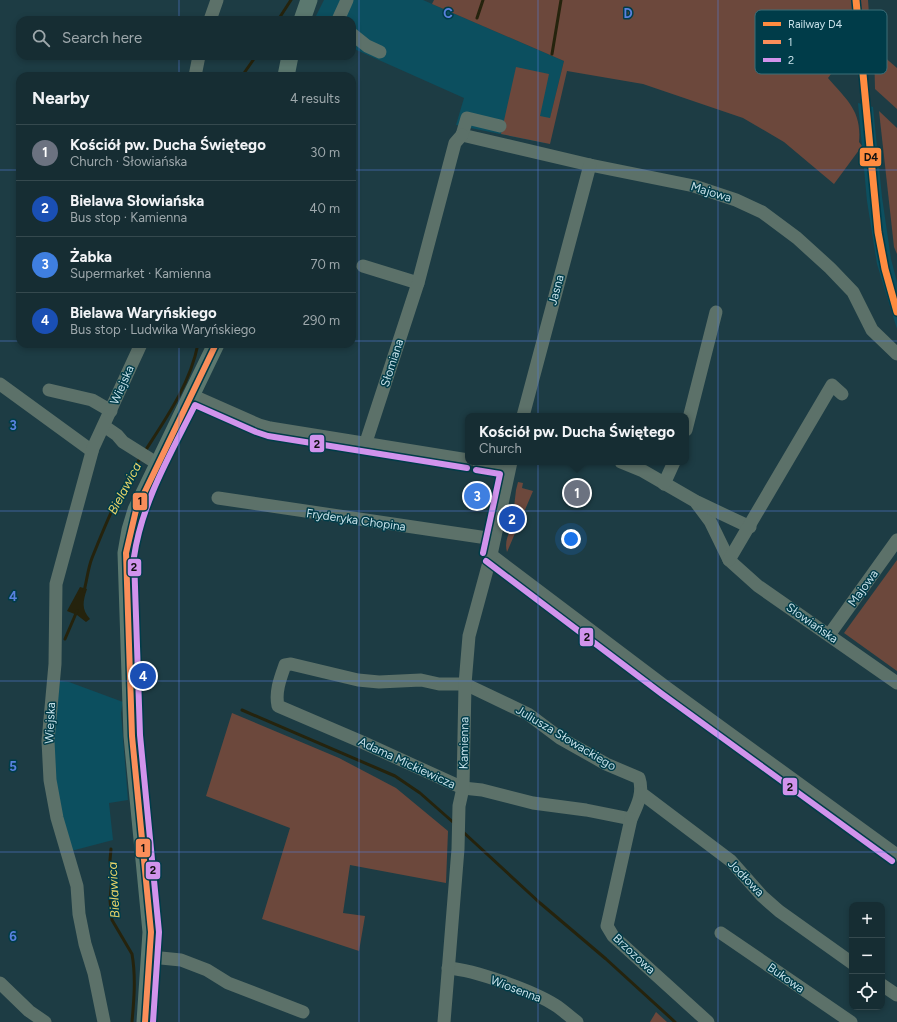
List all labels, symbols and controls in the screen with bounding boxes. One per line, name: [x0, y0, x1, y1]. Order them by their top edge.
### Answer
text: C: [443, 6, 453, 21]
text: D: [623, 6, 633, 21]
legend: [755, 10, 887, 74]
search box: [16, 16, 356, 60]
text: Railway D4: [788, 18, 843, 31]
icon: search: [30, 27, 52, 49]
text: Search here: [62, 29, 142, 47]
text: 1: [788, 36, 793, 49]
text: 2: [788, 54, 794, 67]
text: Nearby: [32, 88, 90, 108]
text: 4 results: [290, 91, 340, 106]
text: Kościół pw. Ducha Świętego: [70, 136, 266, 154]
text: 1: [42, 145, 48, 160]
text: 30 m: [310, 145, 340, 160]
line badge: D4: [859, 147, 882, 167]
text: D4: [864, 151, 878, 164]
text: Church · Słowiańska: [70, 154, 187, 169]
street label: Majowa: [689, 179, 733, 205]
text: Bielawa Słowiańska: [70, 192, 204, 210]
text: 2: [41, 201, 49, 216]
text: 40 m: [309, 201, 340, 216]
text: Bus stop · Kamienna: [70, 210, 187, 225]
text: Żabka: [70, 248, 112, 266]
text: 3: [41, 257, 49, 272]
text: 70 m: [310, 257, 340, 272]
text: Supermarket · Kamienna: [70, 266, 211, 281]
street label: Jasna: [545, 273, 567, 307]
text: Bielawa Waryńskiego: [70, 304, 217, 322]
text: 4: [41, 313, 49, 328]
text: 290 m: [303, 313, 340, 328]
text: Bus stop · Ludwika Waryńskiego: [70, 322, 256, 337]
street label: Słomiana: [378, 337, 406, 389]
street label: Wiejska: [107, 363, 137, 407]
popup: [465, 413, 689, 465]
text: 3: [9, 418, 17, 433]
text: Kościół pw. Ducha Świętego: [479, 423, 675, 441]
line badge: 2: [309, 434, 325, 453]
text: 2: [314, 438, 320, 451]
text: Church: [479, 441, 522, 456]
water label: Bielawica: [105, 459, 145, 517]
pin: 1: [564, 478, 590, 508]
pin: 3: [464, 481, 490, 511]
line badge: 1: [132, 492, 148, 511]
text: 1: [138, 495, 142, 508]
pin: 2: [499, 504, 525, 534]
street label: Fryderyka Chopina: [305, 506, 407, 534]
your location: [561, 529, 581, 549]
line badge: 2: [127, 558, 142, 577]
text: 2: [131, 561, 137, 574]
street label: Majowa: [845, 567, 881, 609]
text: 4: [9, 589, 17, 604]
street label: Słowiańska: [783, 600, 841, 646]
line badge: 2: [579, 627, 594, 647]
text: 2: [584, 631, 590, 644]
pin: 4: [130, 661, 156, 691]
street label: Wiejska: [42, 702, 58, 744]
street label: Juliusza Słowackiego: [513, 703, 619, 773]
street label: Kamienna: [457, 717, 471, 769]
street label: Adama Mickiewicza: [356, 734, 458, 792]
text: 5: [9, 759, 17, 774]
line badge: 2: [782, 777, 798, 796]
text: 2: [787, 781, 793, 794]
line badge: 1: [135, 838, 151, 858]
text: 1: [141, 842, 145, 855]
street label: Jodłowa: [725, 857, 767, 899]
water label: Bielawica: [105, 861, 122, 919]
line badge: 2: [145, 861, 161, 880]
text: 2: [150, 864, 156, 877]
map controls: [849, 902, 885, 1010]
button: +: [849, 902, 885, 938]
text: 6: [9, 929, 17, 944]
street label: Brzozowa: [610, 931, 658, 977]
button: −: [849, 938, 885, 974]
street label: Bukowa: [765, 960, 807, 996]
street label: Wiosenna: [489, 973, 543, 1005]
button: locate: [849, 974, 885, 1010]

